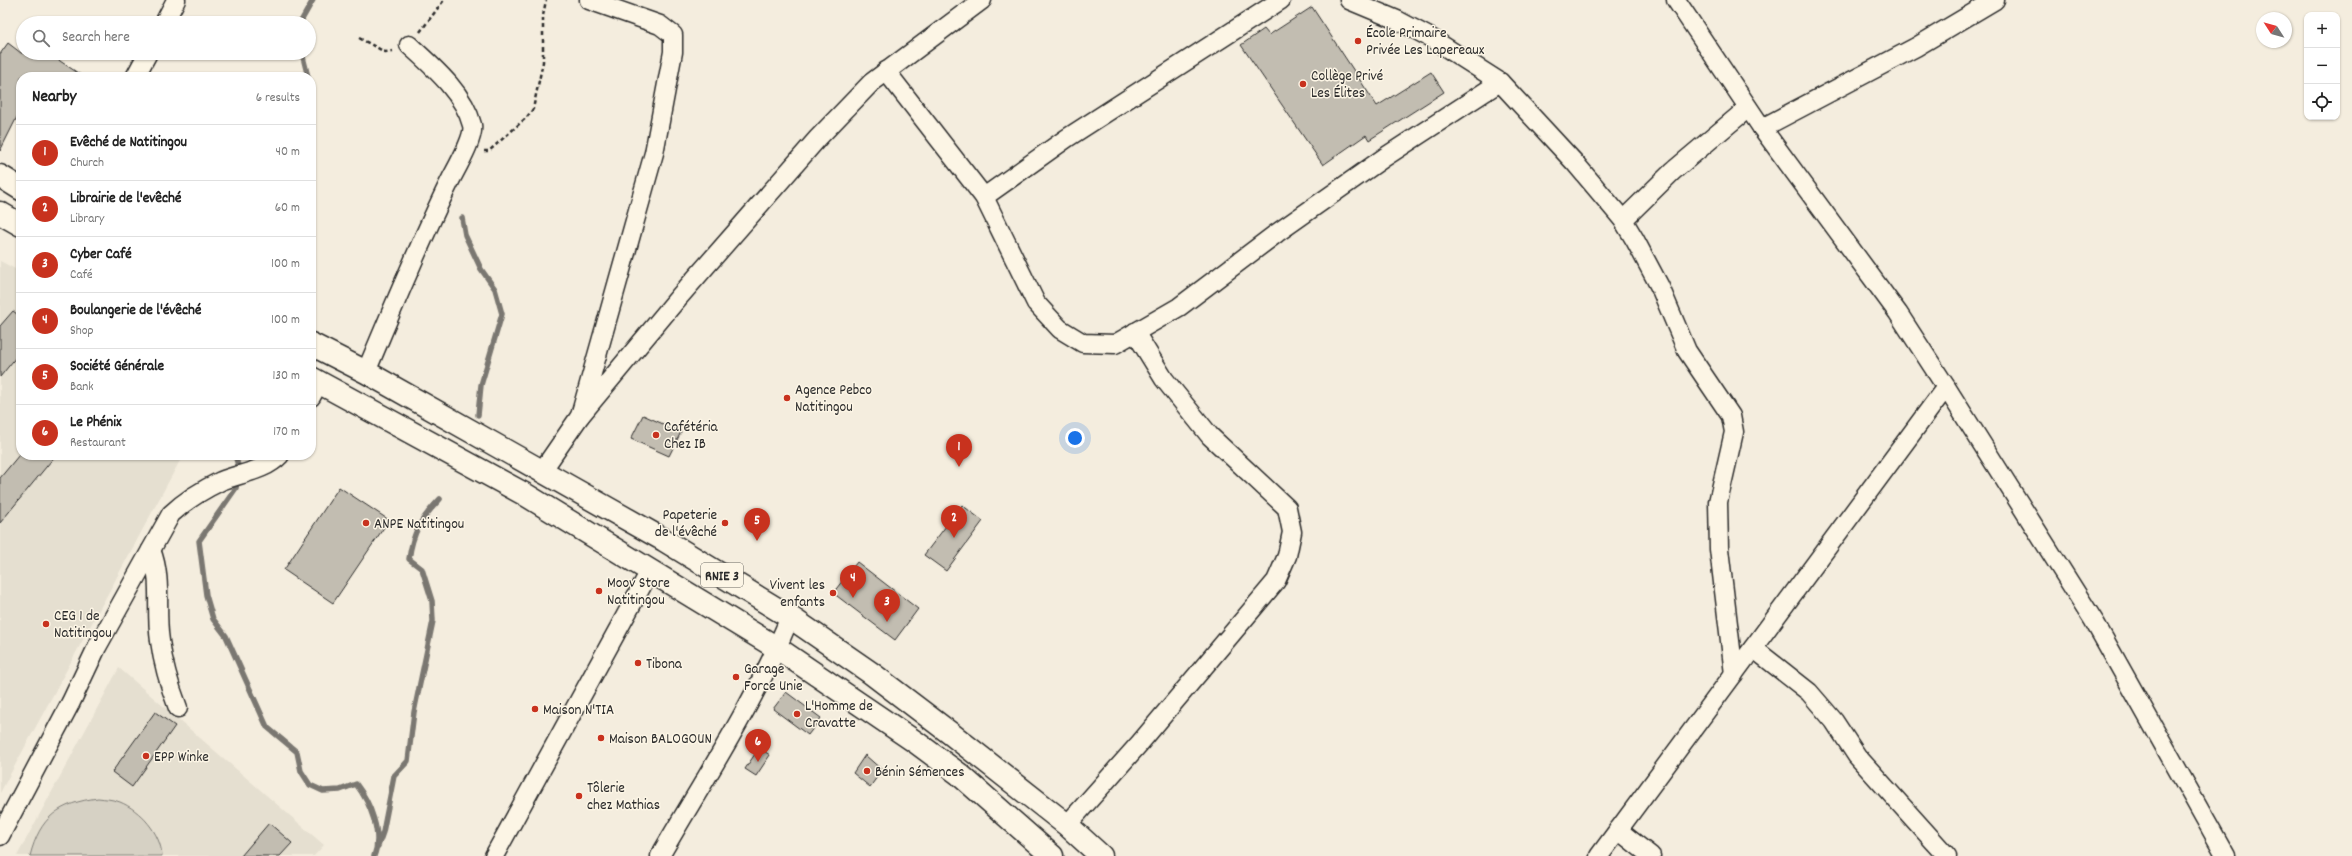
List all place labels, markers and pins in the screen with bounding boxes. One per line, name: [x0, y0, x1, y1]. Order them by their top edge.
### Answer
place label: École Primaire Privée Les Lapereaux: [1366, 23, 1485, 62]
marker: École Primaire Privée Les Lapereaux: [1353, 36, 1363, 46]
place label: Collège Privé Les Élites: [1311, 66, 1383, 105]
marker: Collège Privé Les Élites: [1298, 79, 1308, 89]
place label: Agence Pebco Natitingou: [795, 380, 872, 419]
marker: Agence Pebco Natitingou: [782, 393, 792, 403]
place label: Cafétéria Chez IB: [664, 417, 719, 456]
marker: Cafétéria Chez IB: [651, 430, 661, 440]
pin: 1: [946, 434, 972, 467]
place label: Papeterie de l'évêché: [655, 505, 717, 544]
pin: 2: [941, 505, 967, 538]
pin: 5: [744, 508, 770, 541]
place label: ANPE Natitingou: [374, 514, 464, 536]
marker: ANPE Natitingou: [361, 518, 371, 528]
marker: Papeterie de l'évêché: [720, 518, 730, 528]
pin: 4: [840, 565, 866, 598]
place label: Moov Store Natitingou: [607, 573, 670, 612]
place label: Vivent les enfants: [770, 575, 825, 614]
marker: Moov Store Natitingou: [594, 586, 604, 596]
marker: Vivent les enfants: [828, 588, 838, 598]
pin: 3: [874, 589, 900, 622]
place label: CEG 1 de Natitingou: [54, 606, 112, 645]
marker: CEG 1 de Natitingou: [41, 619, 51, 629]
place label: Tibona: [646, 654, 683, 676]
marker: Tibona: [633, 658, 643, 668]
place label: Garage Force Unie: [744, 659, 803, 698]
marker: Garage Force Unie: [731, 672, 741, 682]
place label: L'Homme de Cravatte: [805, 696, 873, 735]
place label: Maison N'TIA: [543, 700, 614, 722]
marker: Maison N'TIA: [530, 704, 540, 714]
marker: L'Homme de Cravatte: [792, 709, 802, 719]
place label: Maison BALOGOUN: [609, 729, 712, 751]
pin: 6: [745, 729, 771, 762]
marker: Maison BALOGOUN: [596, 733, 606, 743]
place label: EPP Winke: [154, 747, 209, 769]
marker: EPP Winke: [141, 751, 151, 761]
place label: Bénin Sémences: [875, 762, 964, 784]
marker: Bénin Sémences: [862, 766, 872, 776]
place label: Tôlerie chez Mathias: [587, 778, 660, 817]
marker: Tôlerie chez Mathias: [574, 791, 584, 801]

